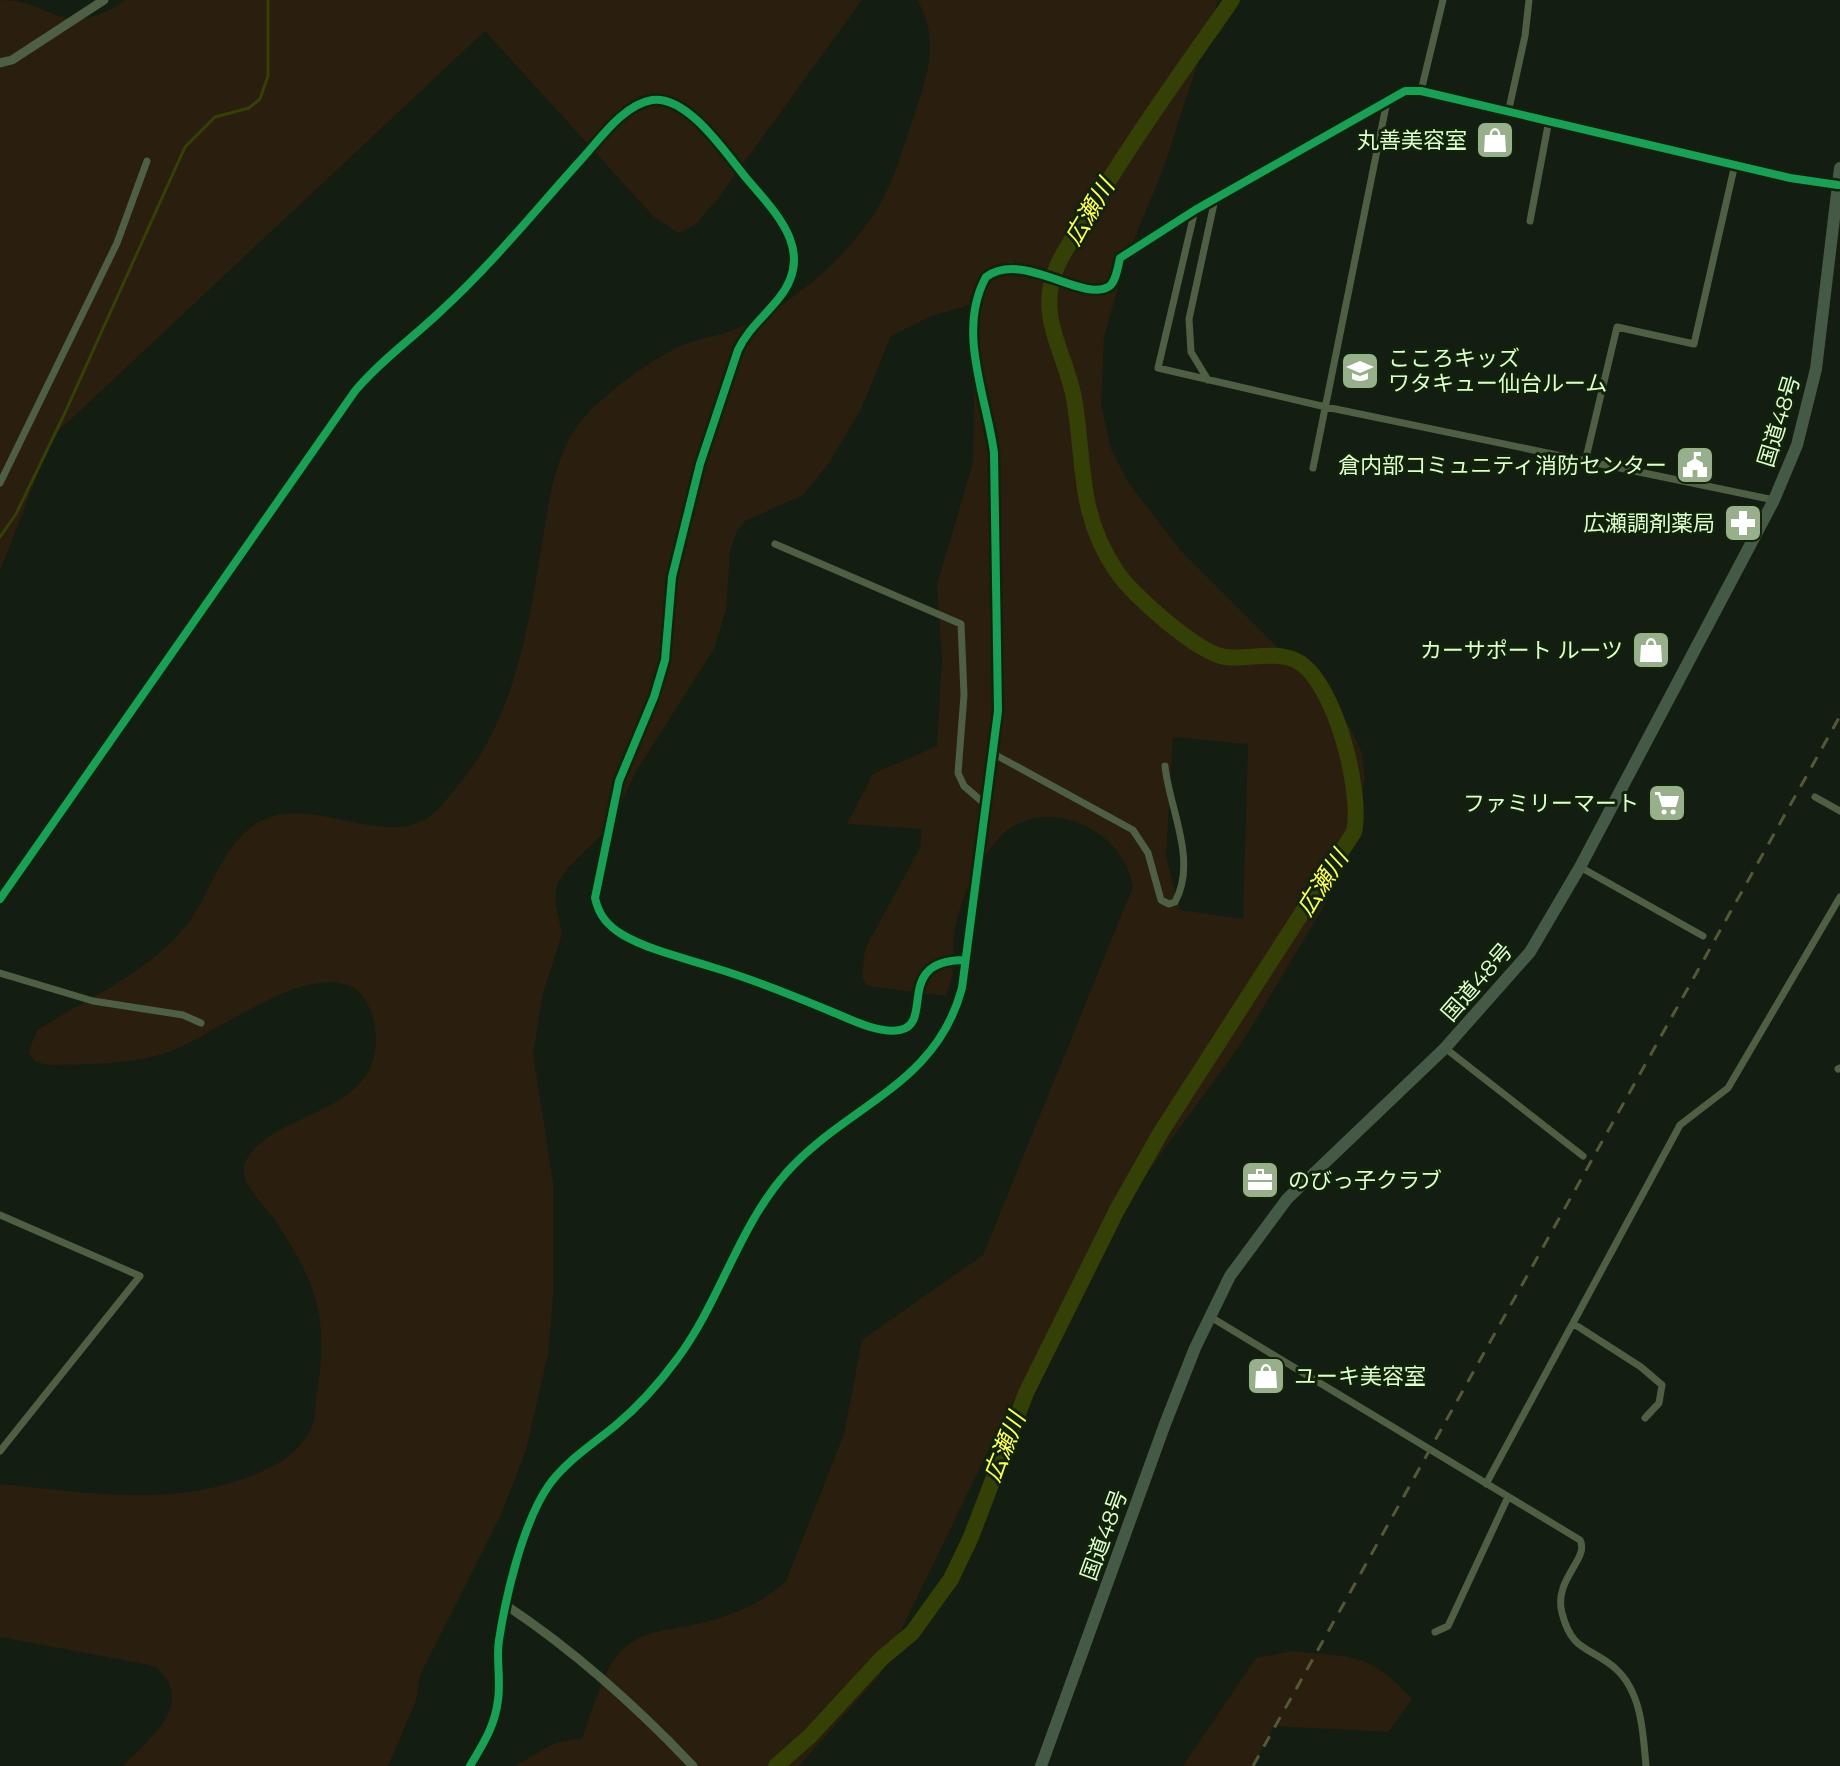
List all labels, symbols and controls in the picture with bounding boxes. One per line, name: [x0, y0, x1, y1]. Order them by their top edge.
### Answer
shop icon: 丸善美容室: [1474, 119, 1516, 161]
place label: 丸善美容室: [1357, 127, 1467, 154]
water label: 広瀬川: [1058, 171, 1122, 250]
place label: こころキッズ ワタキュー仙台ルーム: [1388, 345, 1607, 397]
school or university icon: こころキッズ ワタキュー仙台ルーム: [1339, 350, 1381, 392]
street label: 国道48号: [1752, 372, 1806, 470]
public building icon: 倉内部コミュニティ消防センター: [1674, 444, 1716, 486]
place label: 倉内部コミュニティ消防センター: [1338, 452, 1667, 479]
pharmacy icon: 広瀬調剤薬局: [1722, 502, 1764, 544]
place label: 広瀬調剤薬局: [1583, 510, 1715, 537]
shop icon: カーサポート ルーツ: [1630, 629, 1672, 671]
place label: カーサポート ルーツ: [1420, 637, 1623, 664]
supermarket icon: ファミリーマート: [1646, 782, 1688, 824]
place label: ファミリーマート: [1463, 790, 1639, 817]
water label: 広瀬川: [1290, 842, 1355, 921]
street label: 国道48号: [1436, 937, 1518, 1027]
office icon: のびっ子クラブ: [1239, 1159, 1281, 1201]
place label: のびっ子クラブ: [1288, 1167, 1442, 1194]
shop icon: ユーキ美容室: [1245, 1355, 1287, 1397]
place label: ユーキ美容室: [1294, 1363, 1426, 1390]
water label: 広瀬川: [977, 1405, 1032, 1486]
street label: 国道48号: [1075, 1486, 1133, 1584]

